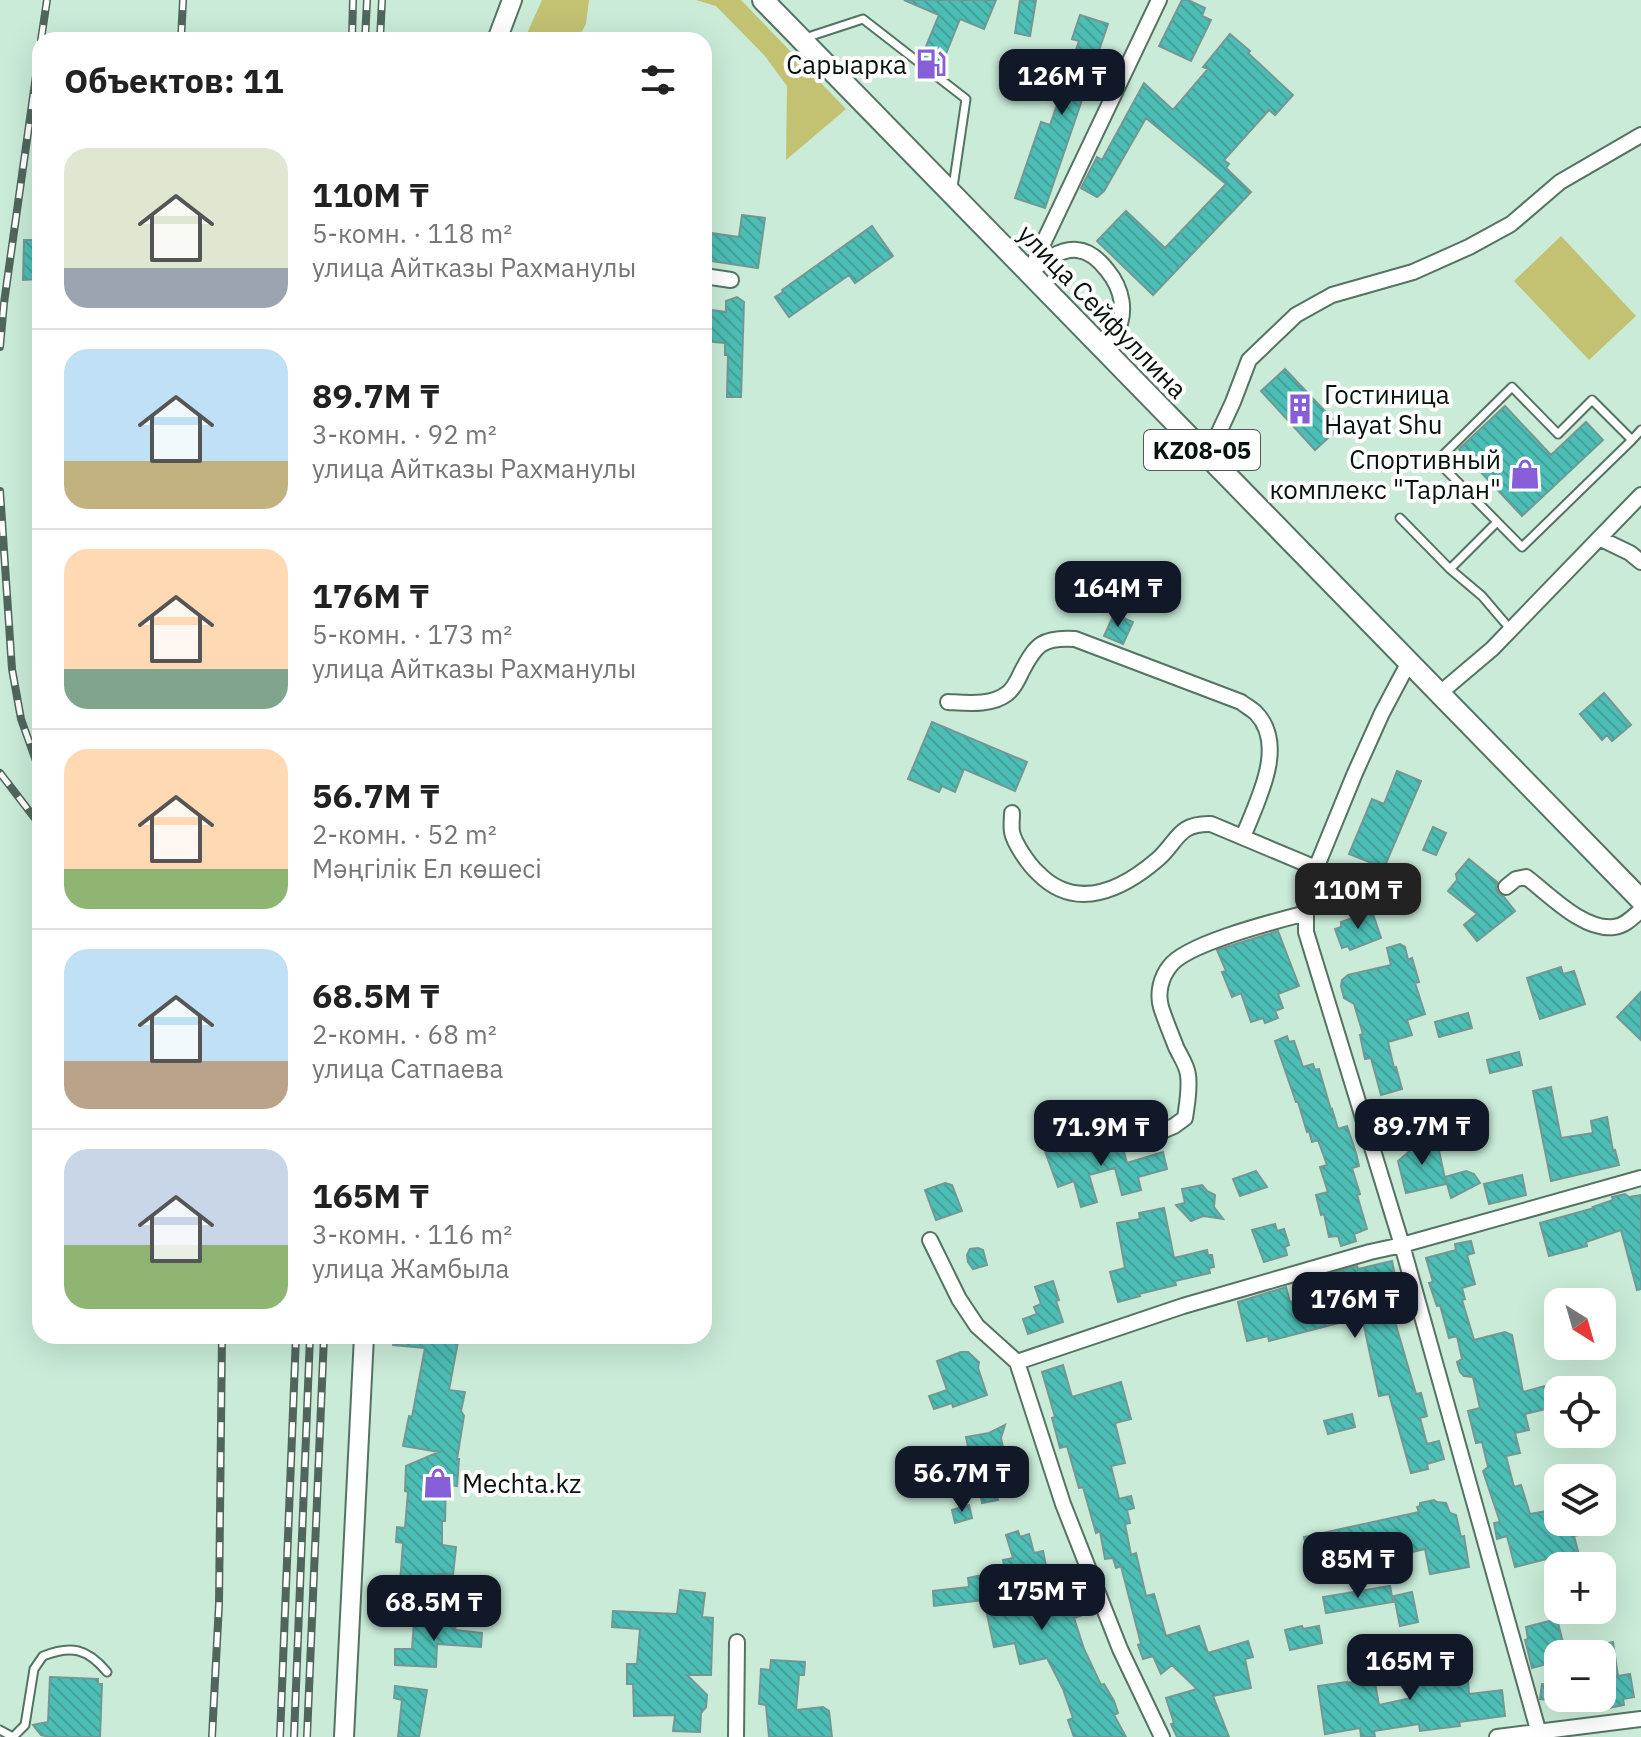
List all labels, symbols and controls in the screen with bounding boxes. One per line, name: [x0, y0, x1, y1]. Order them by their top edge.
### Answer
place label: Сарыарка: [786, 47, 907, 81]
fuel station icon: Сарыарка: [914, 47, 948, 81]
pin: 126M ₸: [997, 49, 1127, 117]
text: Объектов: 11: [64, 58, 284, 102]
icon: filters: [636, 58, 680, 102]
text: 126M ₸: [1017, 58, 1107, 92]
text: 110M ₸: [312, 172, 430, 216]
icon: home: [128, 180, 224, 276]
text: 5-комн. · 118 m²: [312, 216, 512, 250]
street label: улица Сейфуллина: [1011, 217, 1195, 405]
text: улица Айтказы Рахманулы: [312, 250, 636, 284]
text: 89.7M ₸: [312, 373, 440, 417]
place label: Гостиница Hayat Shu: [1324, 377, 1450, 441]
icon: home: [128, 381, 224, 477]
building icon: Гостиница Hayat Shu: [1283, 392, 1317, 426]
text: 3-комн. · 92 m²: [312, 417, 497, 451]
road number: KZ08-05: [1144, 430, 1260, 470]
place label: Спортивный комплекс "Тарлан": [1269, 442, 1501, 506]
text: улица Айтказы Рахманулы: [312, 451, 636, 485]
shop icon: Спортивный комплекс "Тарлан": [1508, 457, 1542, 491]
pin: 164M ₸: [1053, 561, 1183, 629]
text: 164M ₸: [1073, 570, 1163, 604]
text: 176M ₸: [312, 573, 430, 617]
icon: home: [128, 581, 224, 677]
text: 5-комн. · 173 m²: [312, 617, 512, 651]
text: улица Айтказы Рахманулы: [312, 651, 636, 685]
text: 56.7M ₸: [312, 773, 440, 817]
icon: home: [128, 781, 224, 877]
text: 2-комн. · 52 m²: [312, 817, 497, 851]
text: Мәңгілік Ел көшесі: [312, 851, 542, 885]
pin: 110M ₸: [1293, 863, 1423, 931]
text: 110M ₸: [1313, 872, 1403, 906]
text: 68.5M ₸: [312, 973, 440, 1017]
icon: home: [128, 981, 224, 1077]
text: 2-комн. · 68 m²: [312, 1017, 497, 1051]
text: улица Сатпаева: [312, 1051, 503, 1085]
pin: 89.7M ₸: [1348, 1099, 1496, 1167]
pin: 71.9M ₸: [1027, 1100, 1175, 1168]
text: 89.7M ₸: [1373, 1108, 1471, 1142]
text: 71.9M ₸: [1052, 1109, 1150, 1143]
text: 165M ₸: [312, 1173, 430, 1217]
icon: home: [128, 1181, 224, 1277]
text: 3-комн. · 116 m²: [312, 1217, 512, 1251]
text: улица Жамбыла: [312, 1251, 510, 1285]
pin: 176M ₸: [1290, 1272, 1420, 1340]
text: 176M ₸: [1310, 1281, 1400, 1315]
north arrow: [1544, 1288, 1616, 1360]
map controls: [1544, 1288, 1616, 1712]
button: locate: [1544, 1376, 1616, 1448]
pin: 56.7M ₸: [888, 1446, 1036, 1514]
text: 56.7M ₸: [913, 1455, 1011, 1489]
button: layers: [1544, 1464, 1616, 1536]
shop icon: Mechta.kz: [421, 1466, 455, 1500]
place label: Mechta.kz: [462, 1466, 581, 1500]
pin: 85M ₸: [1302, 1532, 1414, 1600]
text: 85M ₸: [1321, 1541, 1395, 1575]
button: +: [1544, 1552, 1616, 1624]
pin: 175M ₸: [977, 1564, 1107, 1632]
text: 175M ₸: [997, 1573, 1087, 1607]
pin: 68.5M ₸: [360, 1575, 508, 1643]
text: 68.5M ₸: [385, 1584, 483, 1618]
pin: 165M ₸: [1345, 1634, 1475, 1702]
button: −: [1544, 1640, 1616, 1712]
text: 165M ₸: [1365, 1643, 1455, 1677]

